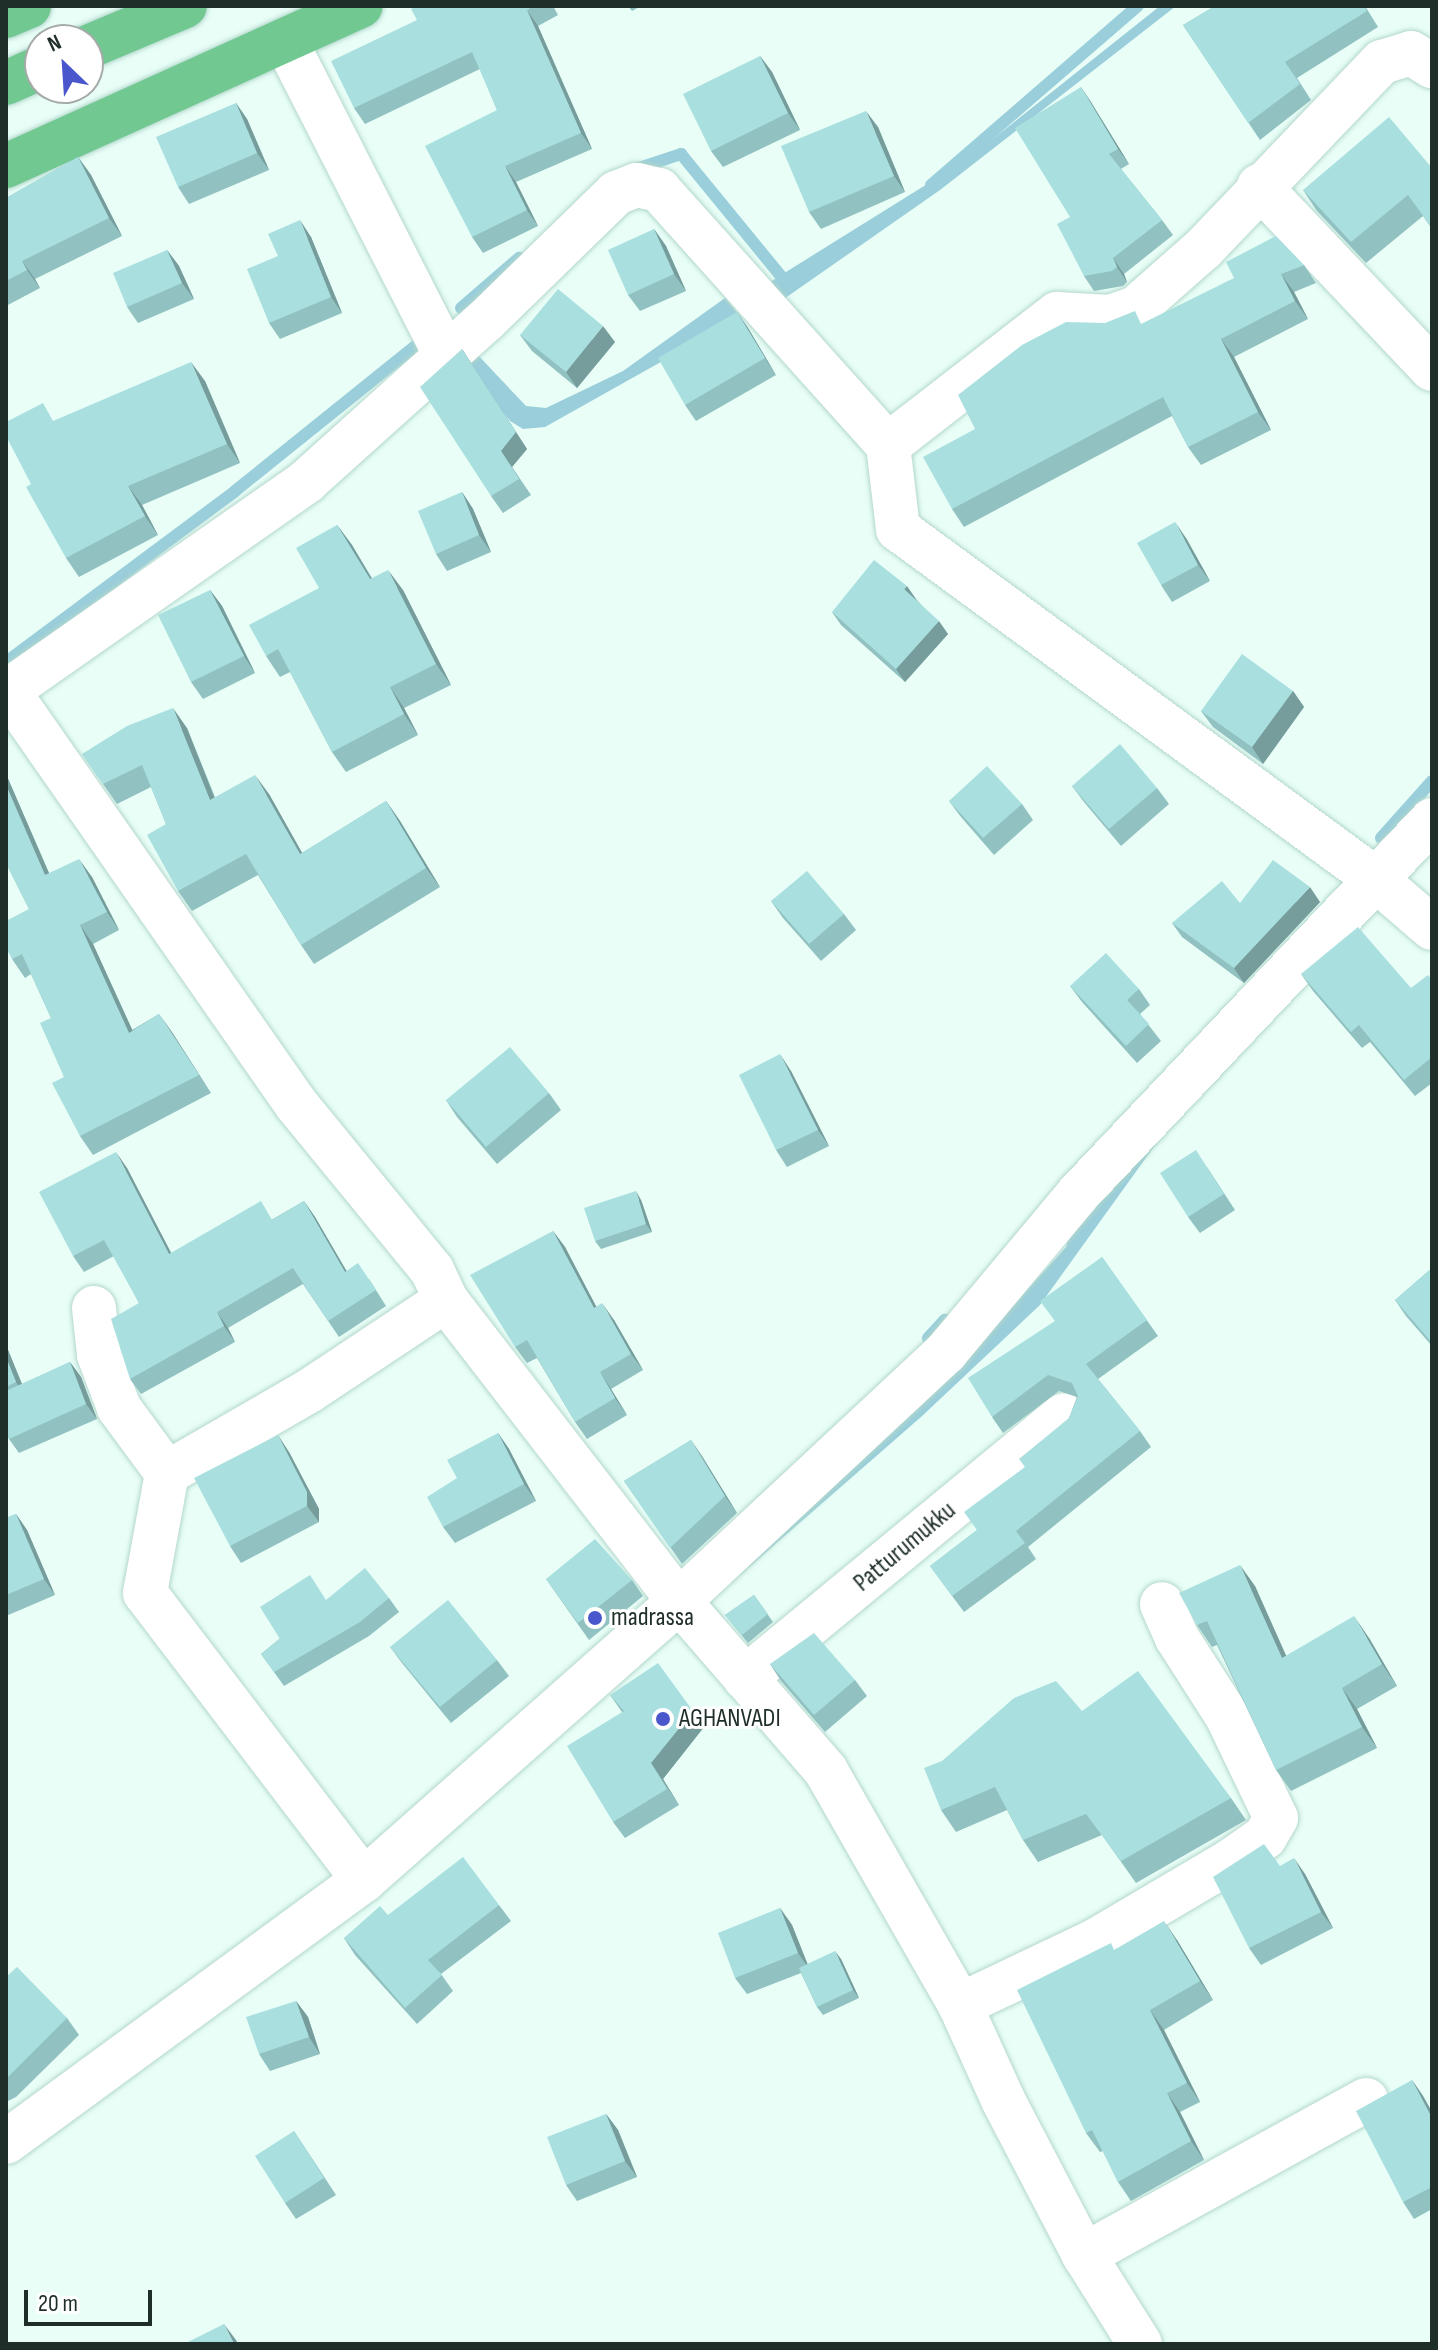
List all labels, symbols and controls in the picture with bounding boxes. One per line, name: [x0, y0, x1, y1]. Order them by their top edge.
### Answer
north arrow: [24, 24, 104, 104]
text: N: [43, 29, 66, 58]
street label: Patturumukku: [847, 1495, 963, 1599]
place label: madrassa: [611, 1602, 694, 1634]
marker: madrassa: [586, 1609, 604, 1627]
place label: AGHANVADI: [679, 1703, 781, 1735]
marker: AGHANVADI: [654, 1710, 672, 1728]
scale bar: [28, 2274, 156, 2324]
text: 20 m: [38, 2289, 78, 2318]

